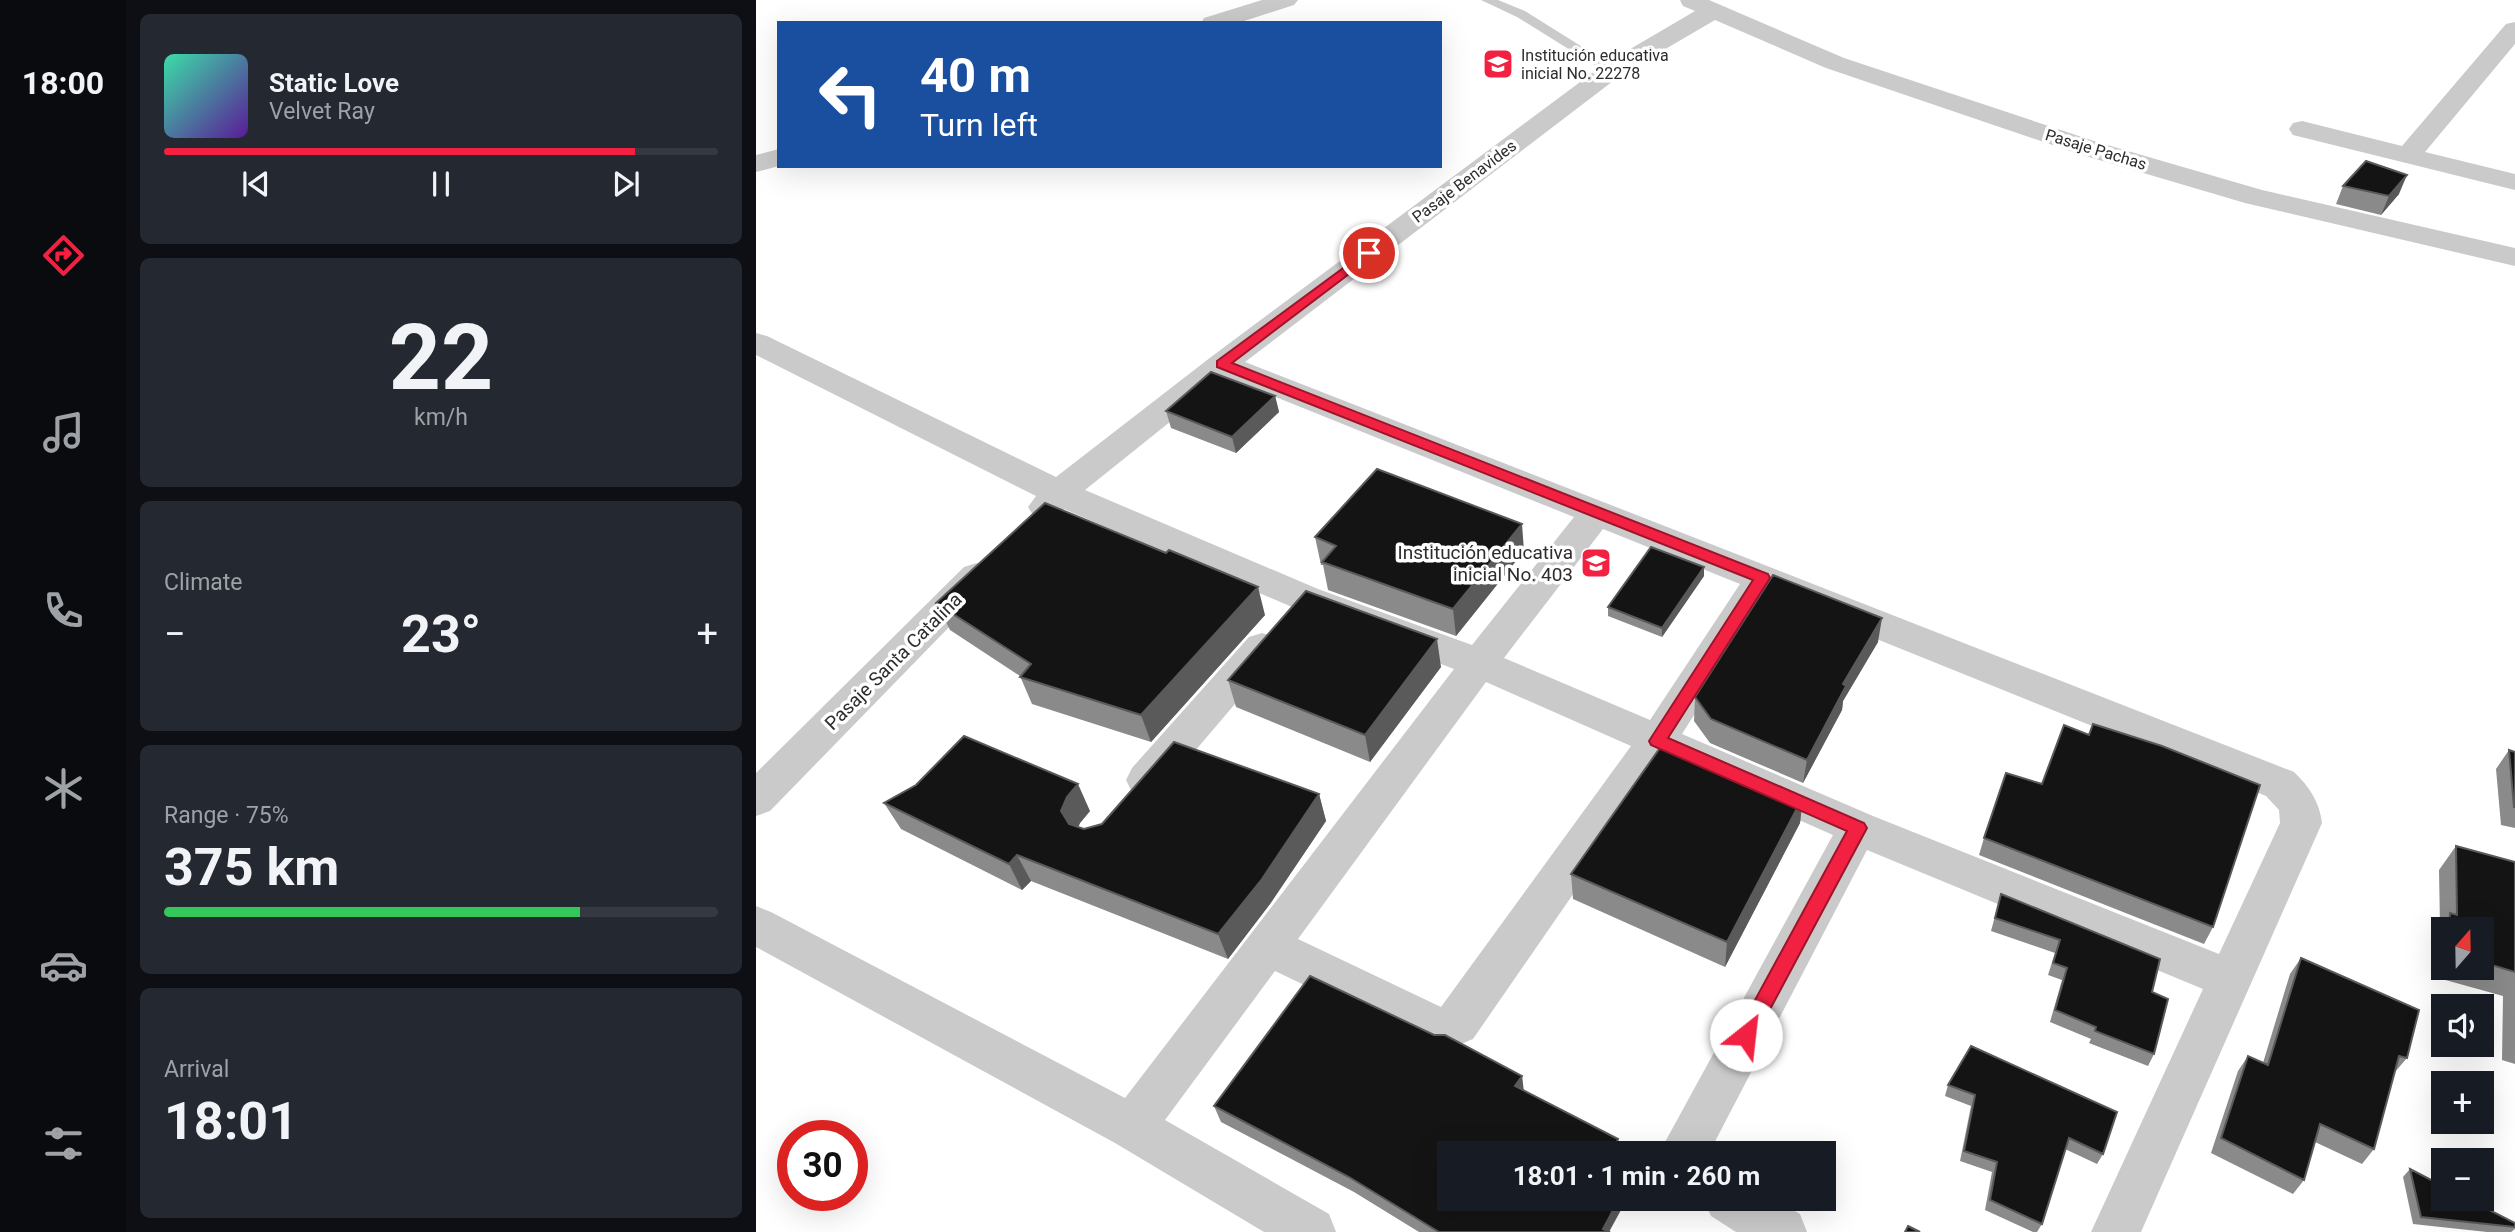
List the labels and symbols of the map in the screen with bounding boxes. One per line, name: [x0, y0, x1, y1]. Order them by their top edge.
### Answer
place label: Institución educativa inicial No. 22278: [1521, 46, 1669, 83]
school or university icon: Institución educativa inicial No. 22278: [1481, 47, 1515, 81]
street label: Pasaje Pachas: [2043, 125, 2149, 174]
street label: Pasaje Benavides: [1409, 136, 1520, 227]
pin: [1339, 223, 1399, 283]
place label: Institución educativa inicial No. 403: [1398, 541, 1573, 586]
school or university icon: Institución educativa inicial No. 403: [1579, 546, 1613, 580]
street label: Pasaje Santa Catalina: [820, 588, 967, 735]
north arrow: [2431, 917, 2494, 980]
position arrow: [1709, 998, 1783, 1072]
speed limit sign: 30: [777, 1120, 868, 1211]

